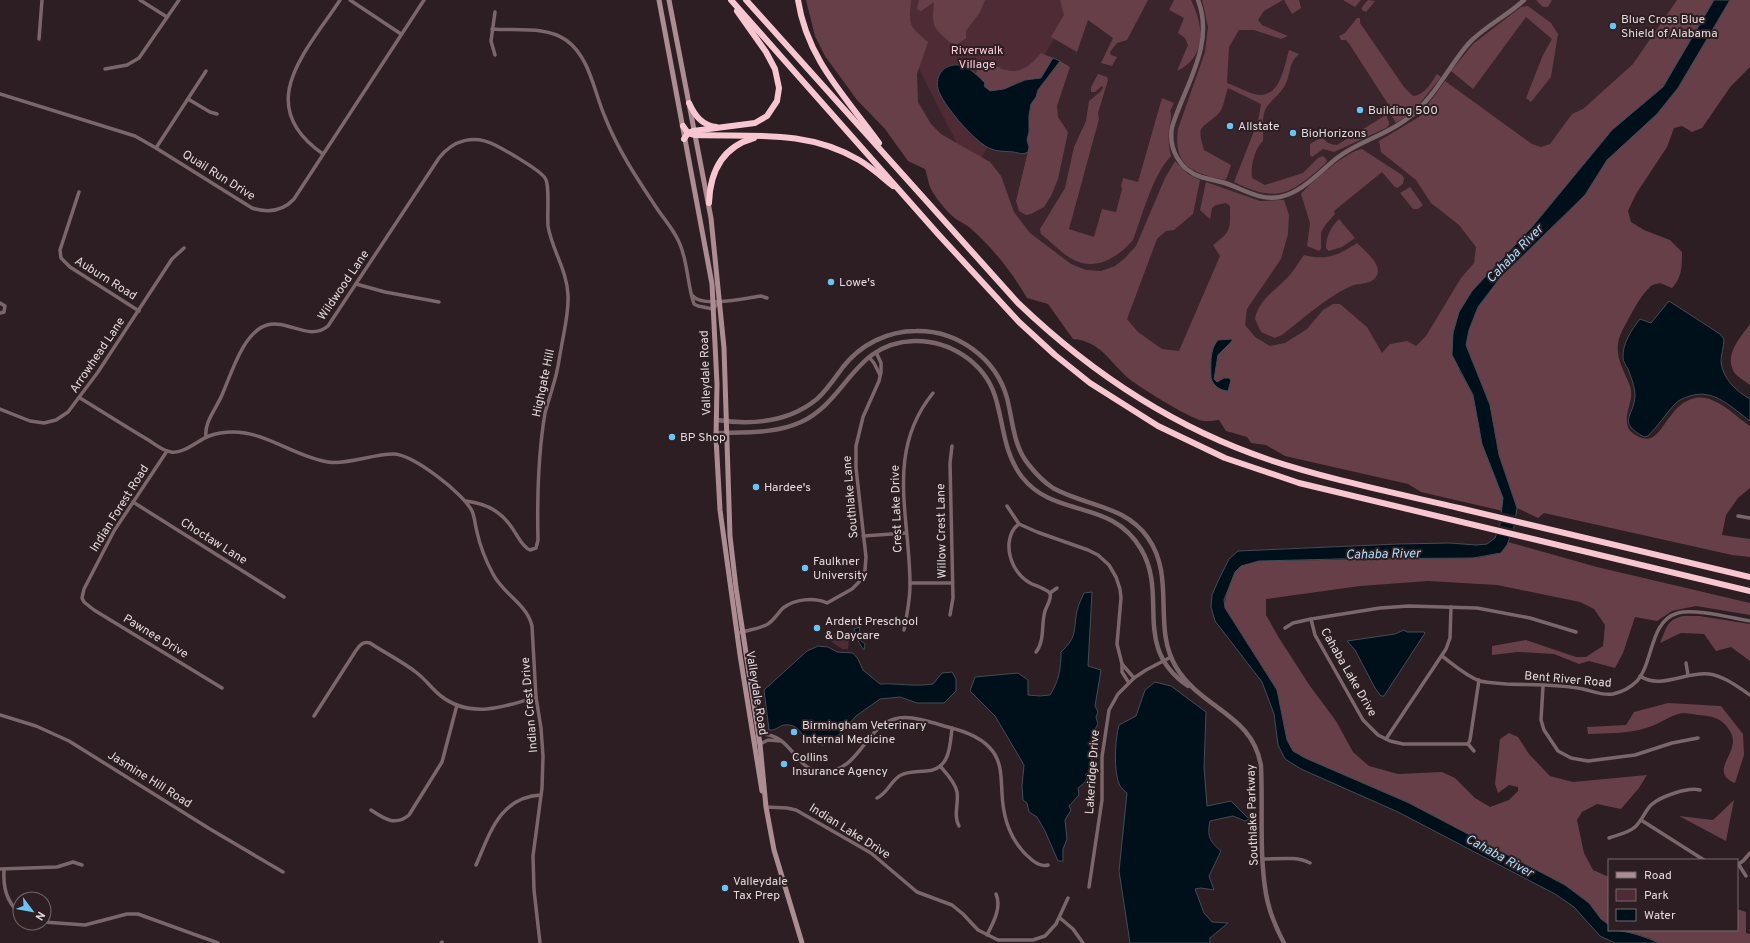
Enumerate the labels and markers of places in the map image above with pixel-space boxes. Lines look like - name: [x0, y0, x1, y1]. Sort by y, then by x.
- place label: Blue Cross Blue Shield of Alabama: [1621, 12, 1718, 42]
- marker: Blue Cross Blue Shield of Alabama: [1608, 21, 1618, 31]
- place label: Building 500: [1368, 103, 1438, 119]
- marker: Building 500: [1355, 105, 1365, 115]
- place label: Allstate: [1238, 119, 1279, 135]
- marker: Allstate: [1225, 121, 1235, 131]
- place label: BioHorizons: [1301, 126, 1366, 142]
- marker: BioHorizons: [1288, 128, 1298, 138]
- place label: Lowe's: [839, 275, 875, 291]
- marker: Lowe's: [826, 277, 836, 287]
- place label: BP Shop: [680, 430, 726, 446]
- marker: BP Shop: [667, 432, 677, 442]
- place label: Hardee's: [764, 480, 811, 496]
- marker: Hardee's: [751, 482, 761, 492]
- place label: Faulkner University: [813, 554, 868, 584]
- marker: Faulkner University: [800, 563, 810, 573]
- place label: Ardent Preschool & Daycare: [825, 614, 918, 644]
- marker: Ardent Preschool & Daycare: [812, 623, 822, 633]
- place label: Birmingham Veterinary Internal Medicine: [802, 718, 926, 748]
- marker: Birmingham Veterinary Internal Medicine: [789, 727, 799, 737]
- place label: Collins Insurance Agency: [792, 750, 888, 780]
- marker: Collins Insurance Agency: [779, 759, 789, 769]
- place label: Valleydale Tax Prep: [733, 874, 788, 904]
- marker: Valleydale Tax Prep: [720, 883, 730, 893]

